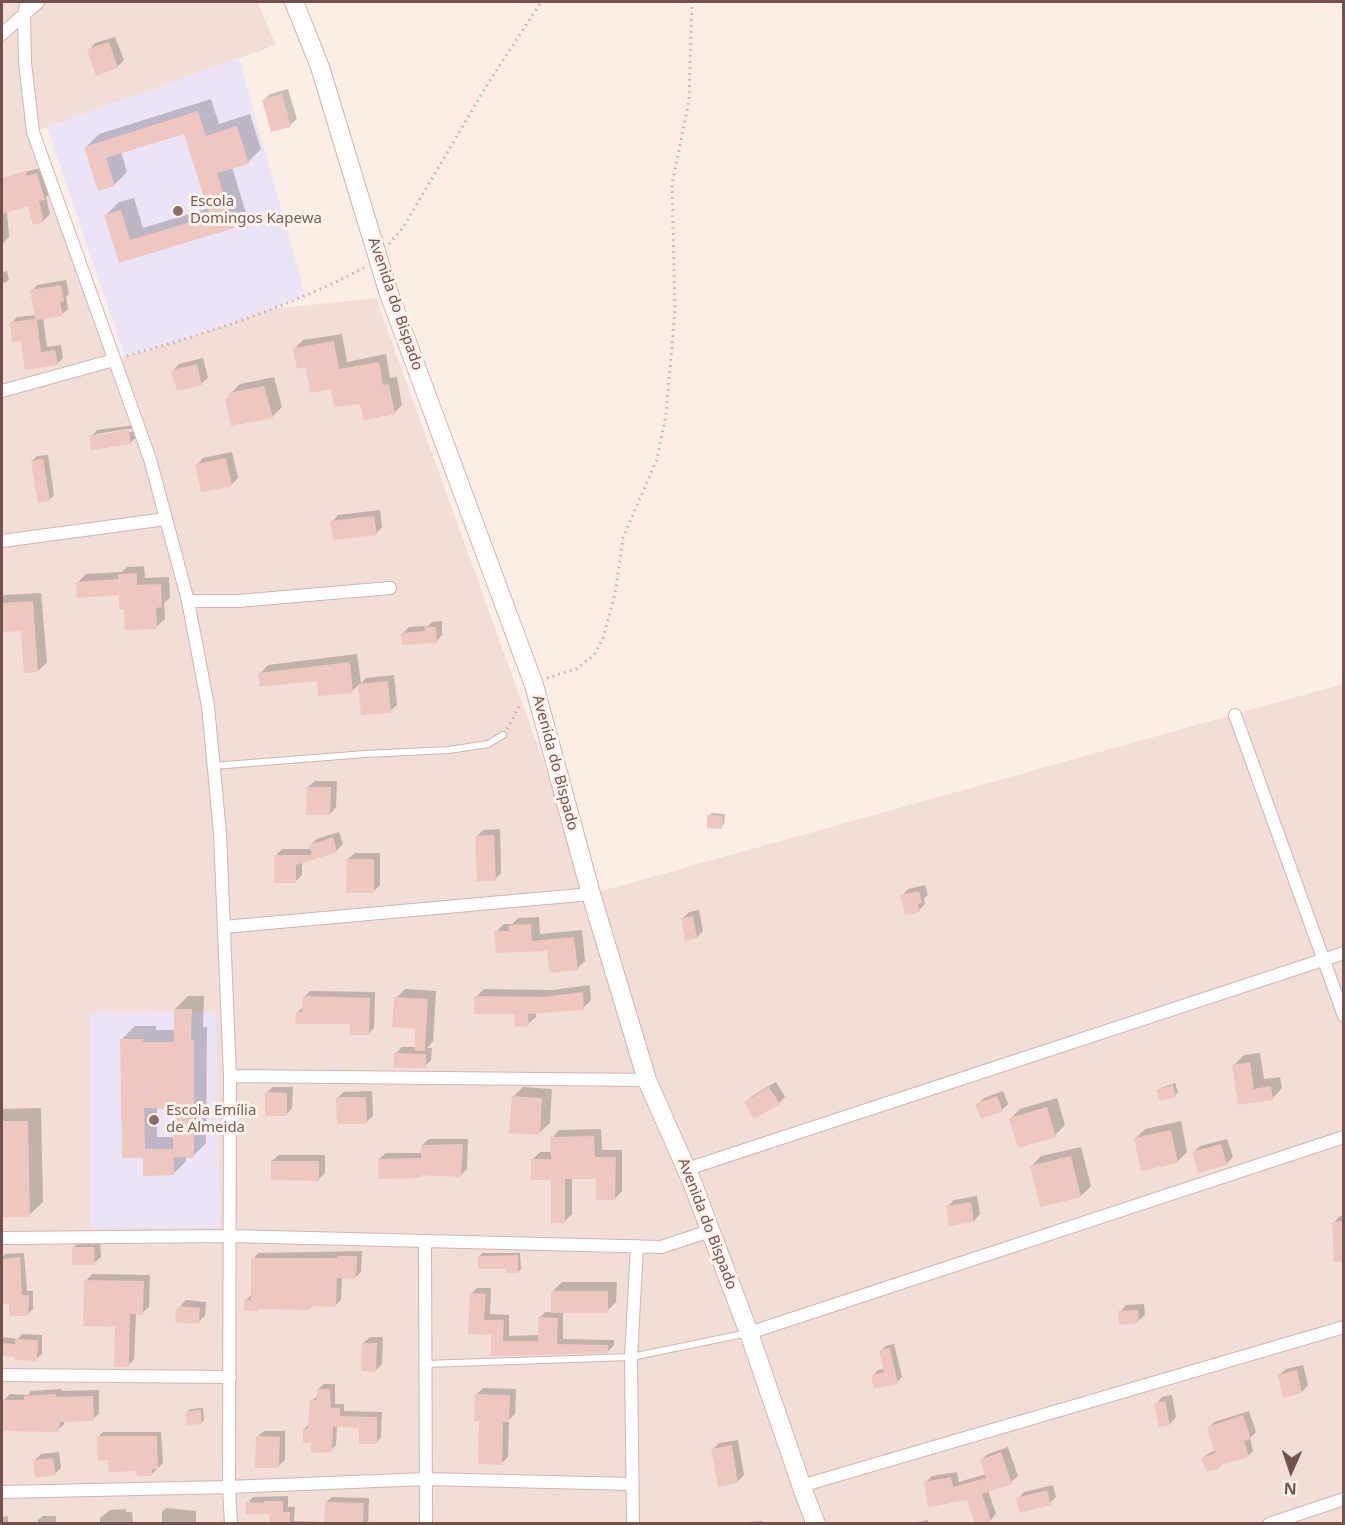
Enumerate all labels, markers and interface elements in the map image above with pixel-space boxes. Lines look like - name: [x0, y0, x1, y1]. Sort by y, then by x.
- place label: Escola Domingos Kapewa: [190, 193, 322, 228]
- marker: Escola Domingos Kapewa: [171, 204, 185, 218]
- street label: Avenida do Bispado: [364, 235, 426, 373]
- street label: Avenida do Bispado: [528, 693, 582, 833]
- place label: Escola Emília de Almeida: [166, 1102, 256, 1137]
- marker: Escola Emília de Almeida: [147, 1113, 161, 1127]
- street label: Avenida do Bispado: [674, 1156, 740, 1292]
- north arrow: [1261, 1441, 1321, 1501]
- text: N: [1283, 1478, 1297, 1500]

